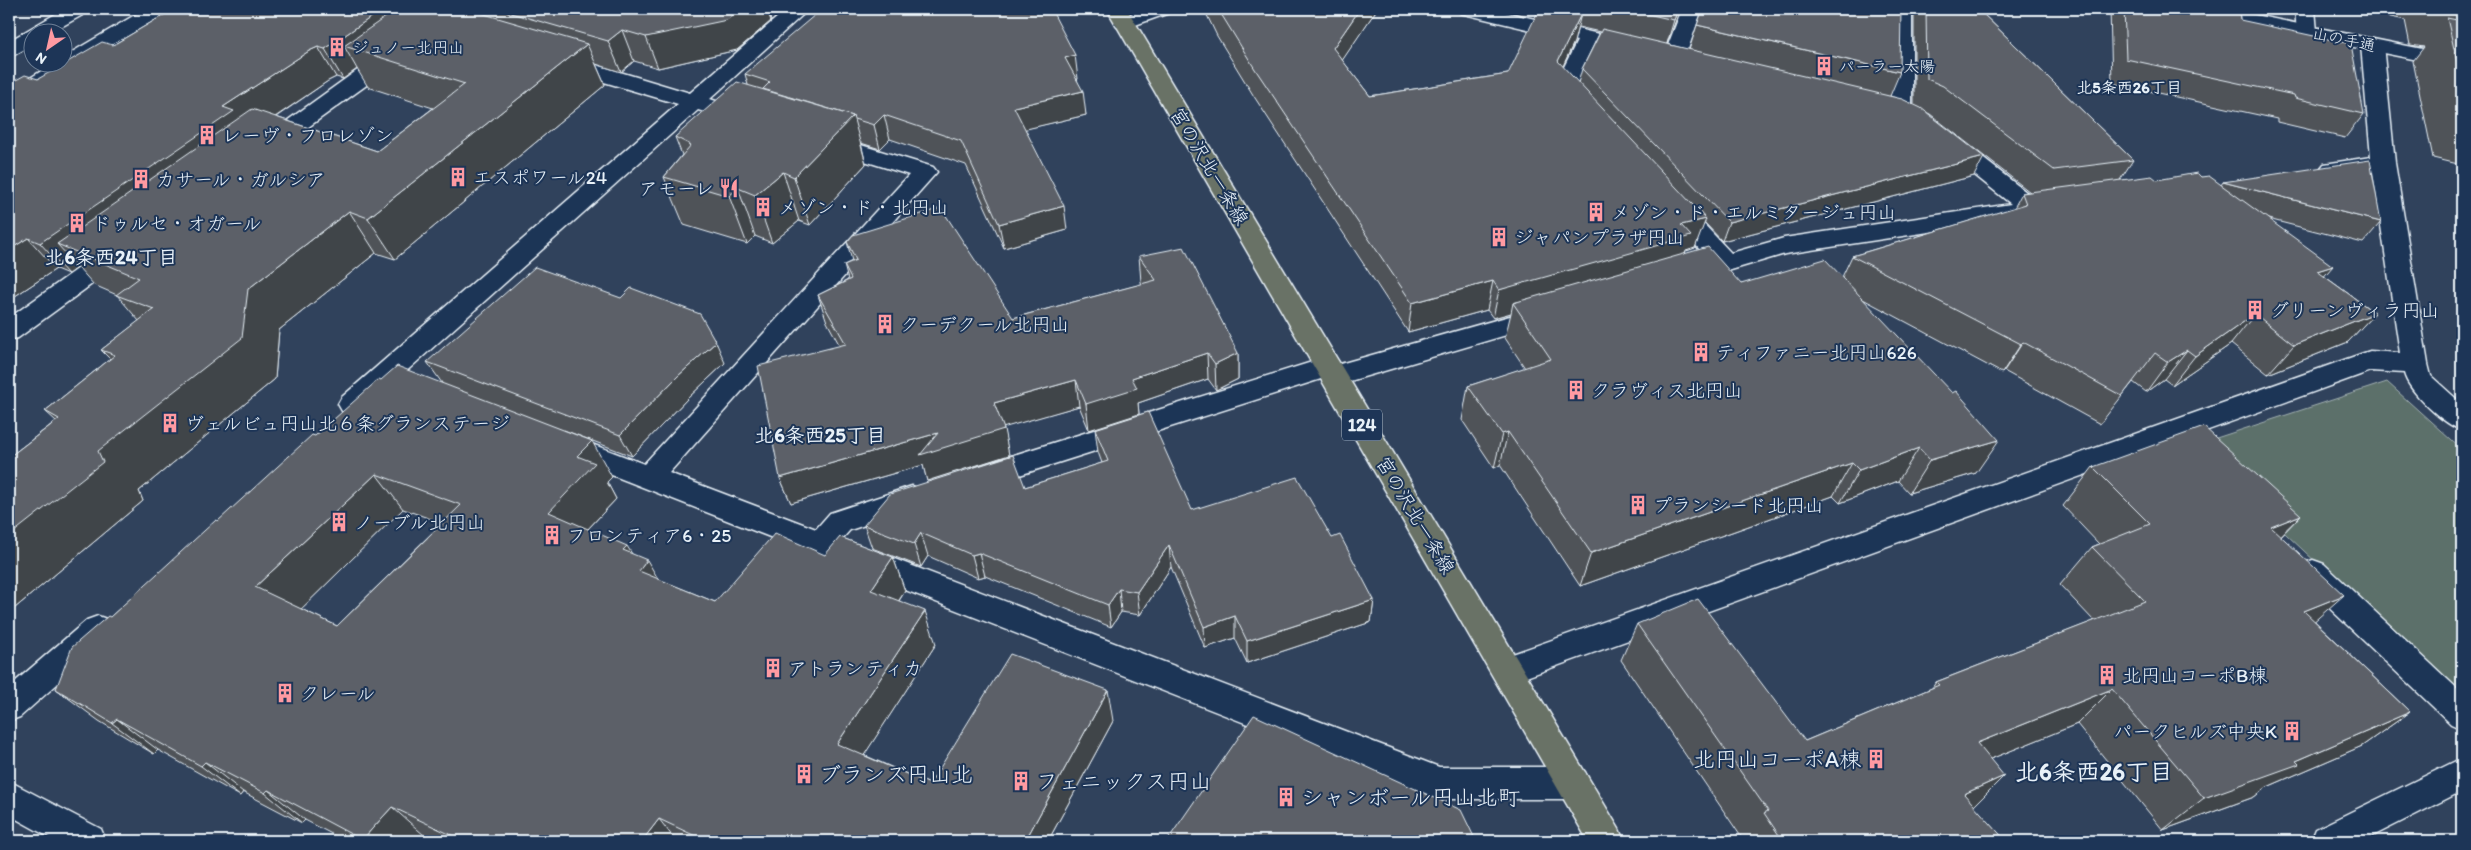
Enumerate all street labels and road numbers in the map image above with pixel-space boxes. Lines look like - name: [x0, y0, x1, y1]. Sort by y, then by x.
- street label: 山の手通: [2311, 24, 2377, 55]
- street label: 宮の沢北一条線: [1165, 103, 1254, 229]
- road number: 124: [1342, 410, 1382, 440]
- street label: 宮の沢北一条線: [1371, 452, 1460, 578]

